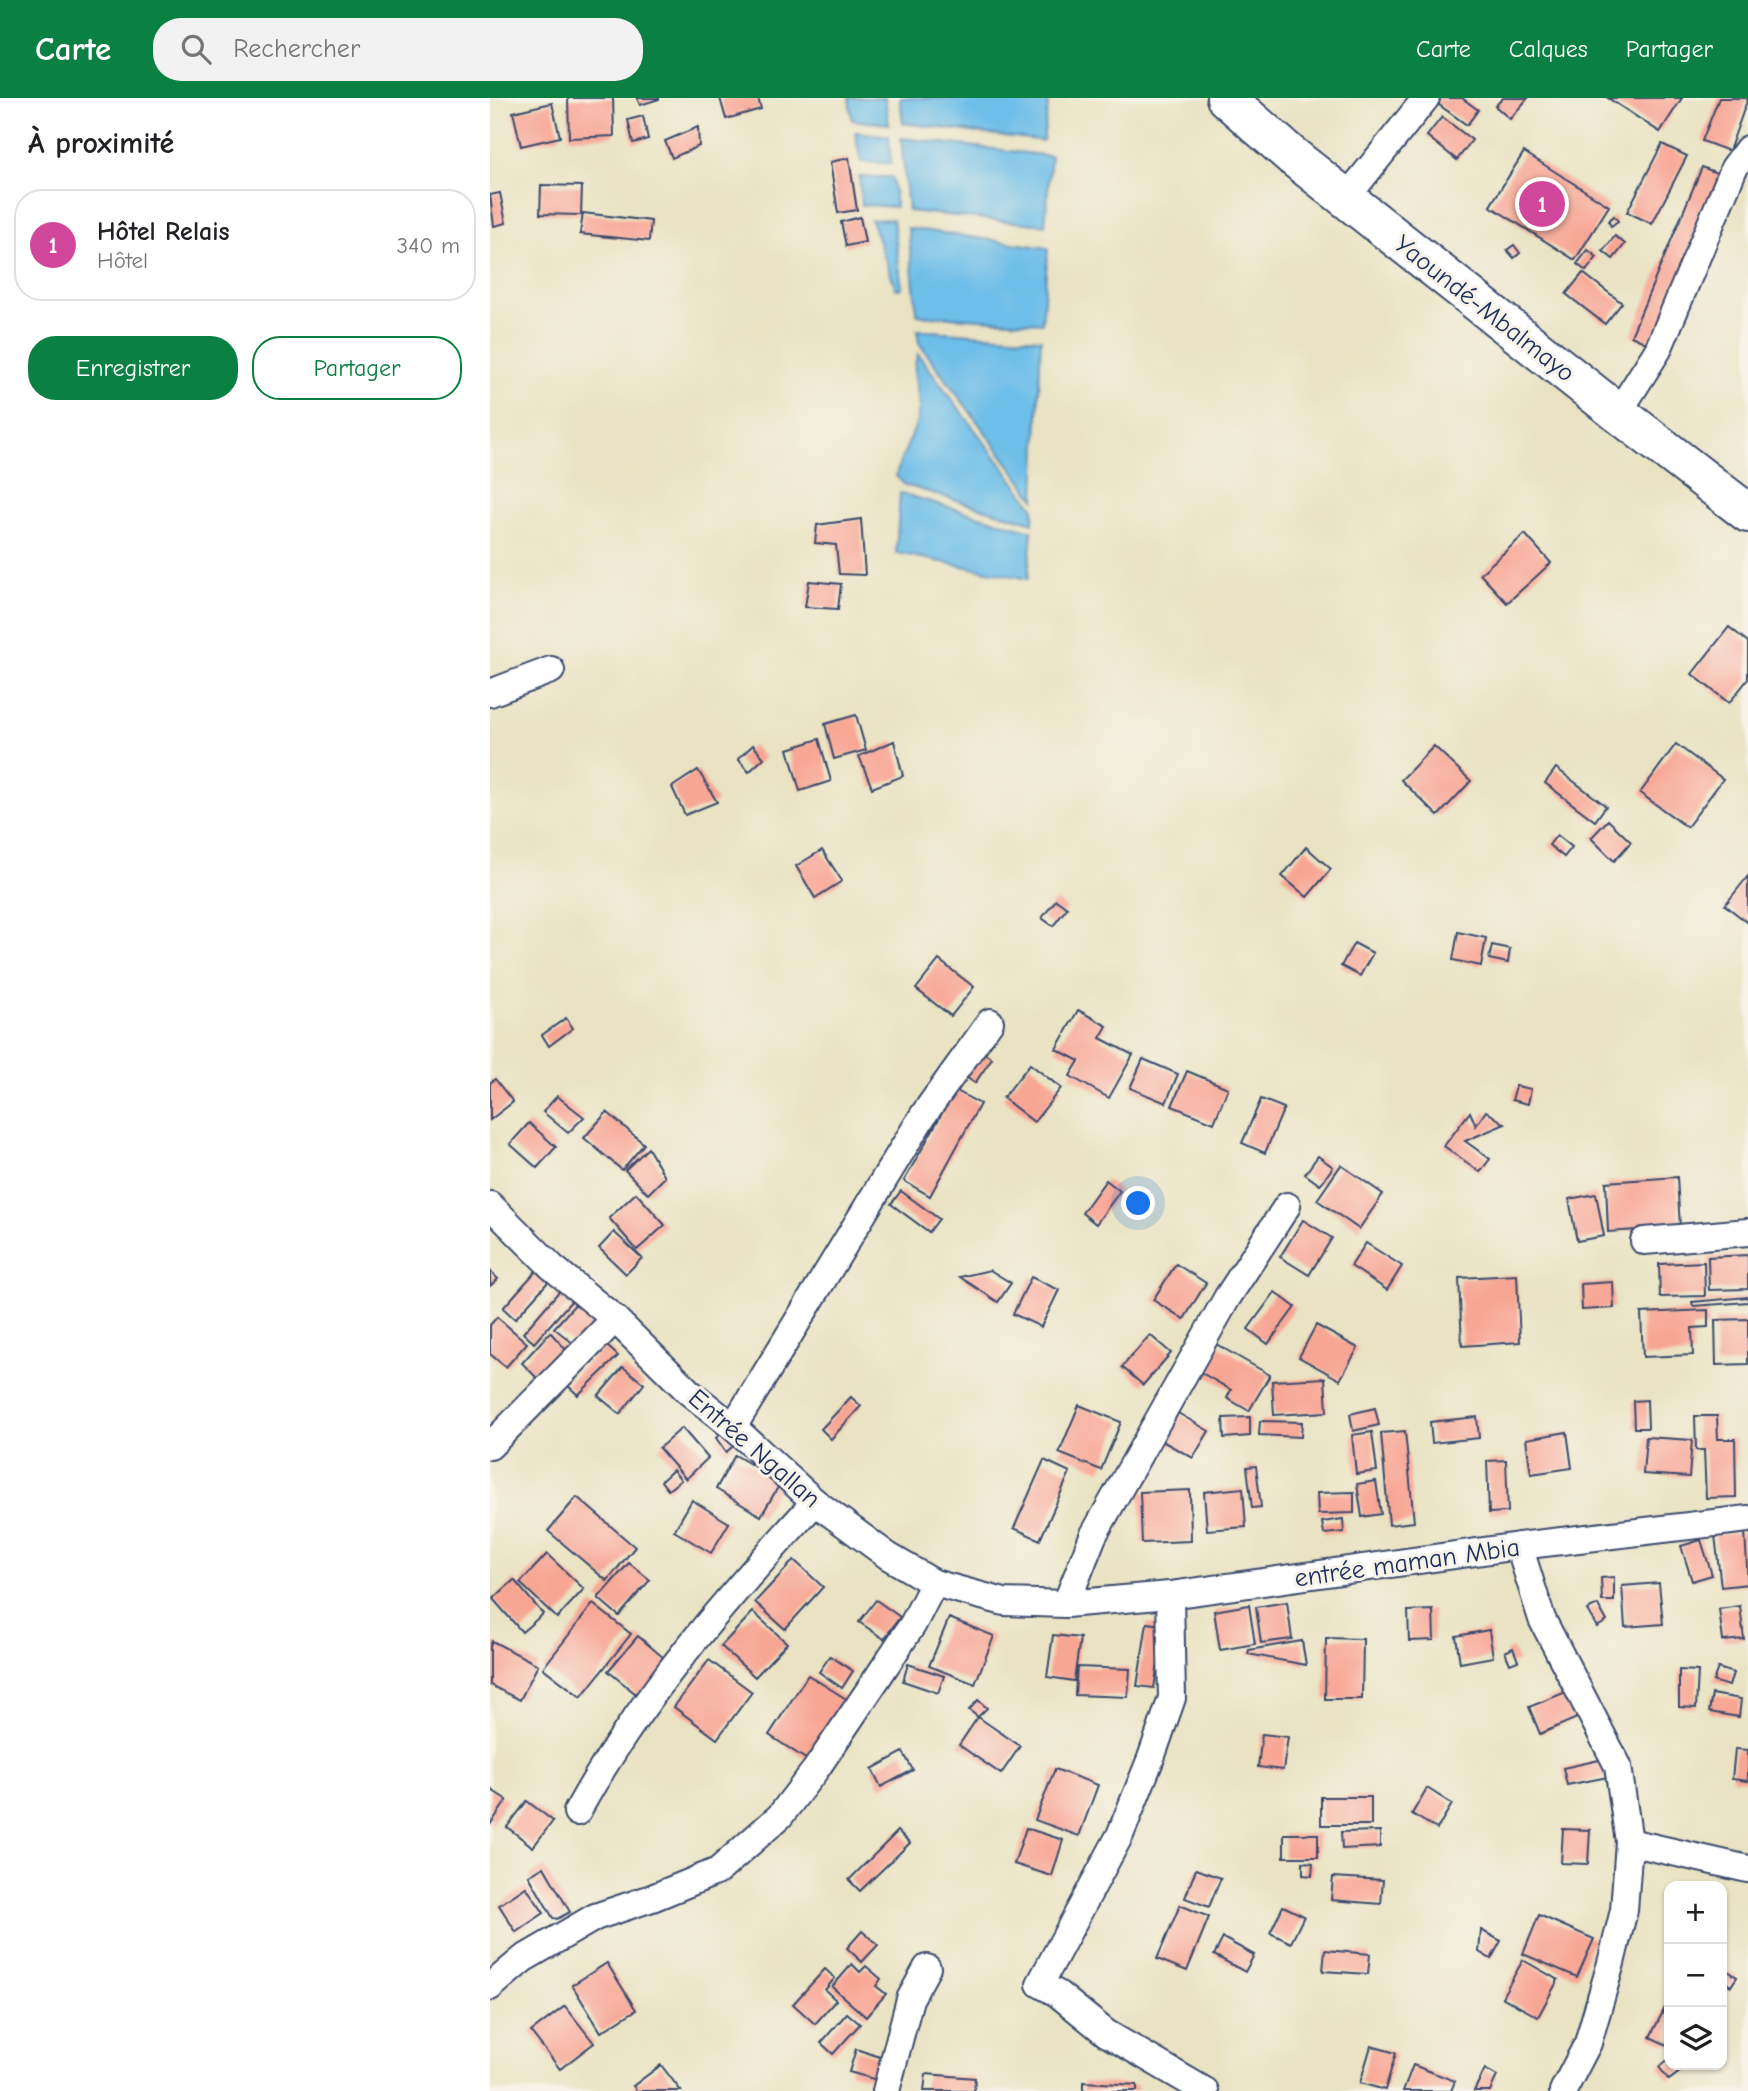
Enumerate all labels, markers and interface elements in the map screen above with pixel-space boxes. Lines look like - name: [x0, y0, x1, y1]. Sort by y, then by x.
- search box: [153, 18, 643, 81]
- text: Carte: [35, 30, 111, 68]
- icon: search: [177, 30, 215, 68]
- text: Rechercher: [233, 34, 360, 64]
- text: Carte: [1416, 35, 1471, 63]
- text: Calques: [1509, 35, 1588, 63]
- text: Partager: [1626, 35, 1713, 63]
- text: À proximité: [28, 126, 174, 161]
- pin: 1: [1519, 178, 1565, 230]
- text: Hôtel Relais: [97, 217, 230, 247]
- street label: Yaoundé-Mbalmayo: [1388, 229, 1581, 389]
- text: 1: [48, 232, 58, 259]
- text: 340 m: [397, 232, 460, 259]
- text: Hôtel: [97, 247, 148, 274]
- button: Enregistrer: [28, 336, 238, 400]
- button: Partager: [252, 336, 462, 400]
- your location: [1121, 1186, 1155, 1220]
- street label: Entrée Ngallan: [682, 1383, 827, 1514]
- street label: entrée maman Mbia: [1293, 1532, 1522, 1594]
- map controls: [1664, 1881, 1727, 2070]
- button: +: [1664, 1881, 1727, 1944]
- button: −: [1664, 1944, 1727, 2007]
- button: layers: [1664, 2007, 1727, 2070]

